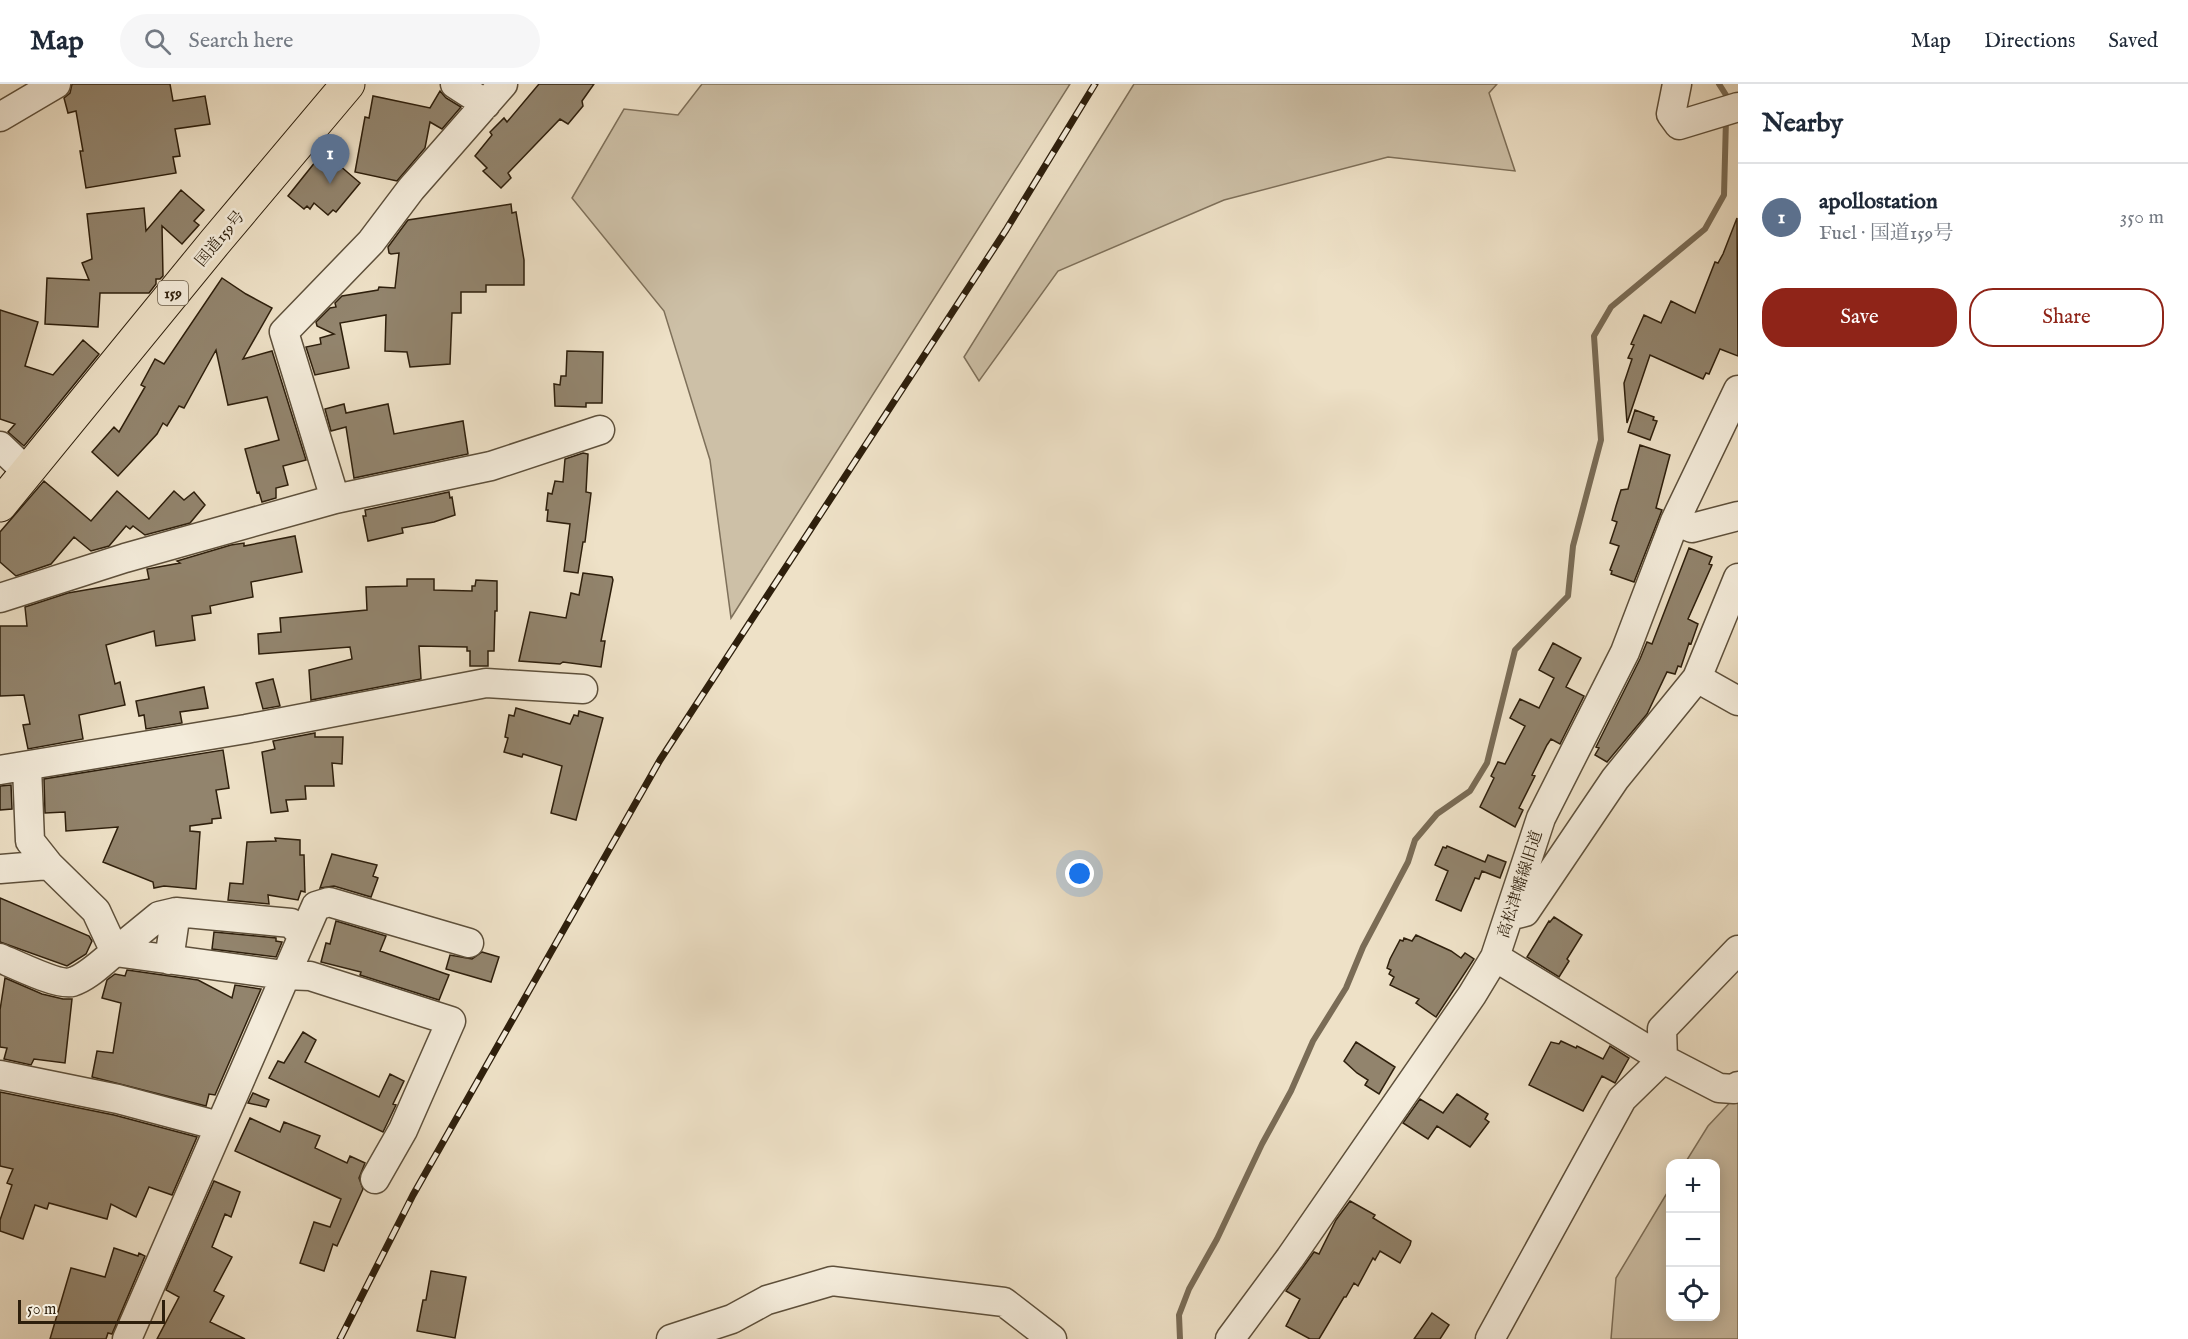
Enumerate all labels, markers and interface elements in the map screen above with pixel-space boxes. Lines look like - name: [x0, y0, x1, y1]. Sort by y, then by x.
- search box: [120, 14, 540, 68]
- text: Map: [30, 24, 84, 59]
- icon: search: [141, 25, 174, 58]
- text: Search here: [189, 27, 293, 55]
- text: Map: [1911, 28, 1951, 55]
- text: Directions: [1984, 28, 2075, 55]
- text: Saved: [2108, 28, 2158, 55]
- text: Nearby: [1762, 107, 1843, 140]
- pin: 1: [310, 135, 350, 184]
- text: apollostation: [1819, 188, 1938, 216]
- text: 1: [1778, 205, 1785, 230]
- text: 350 m: [2120, 205, 2164, 230]
- street label: 国道159号: [191, 207, 250, 271]
- text: Fuel · 国道159号: [1819, 221, 1953, 246]
- road number: 159: [158, 281, 188, 305]
- button: Save: [1762, 288, 1957, 347]
- button: Share: [1969, 288, 2164, 347]
- street label: 高松津幡線旧道: [1494, 828, 1548, 941]
- your location: [1065, 859, 1094, 888]
- map controls: [1666, 1159, 1720, 1321]
- button: +: [1666, 1159, 1720, 1213]
- button: −: [1666, 1213, 1720, 1267]
- button: locate: [1666, 1267, 1720, 1321]
- scale bar: [18, 1297, 165, 1324]
- text: 50 m: [27, 1300, 56, 1320]

